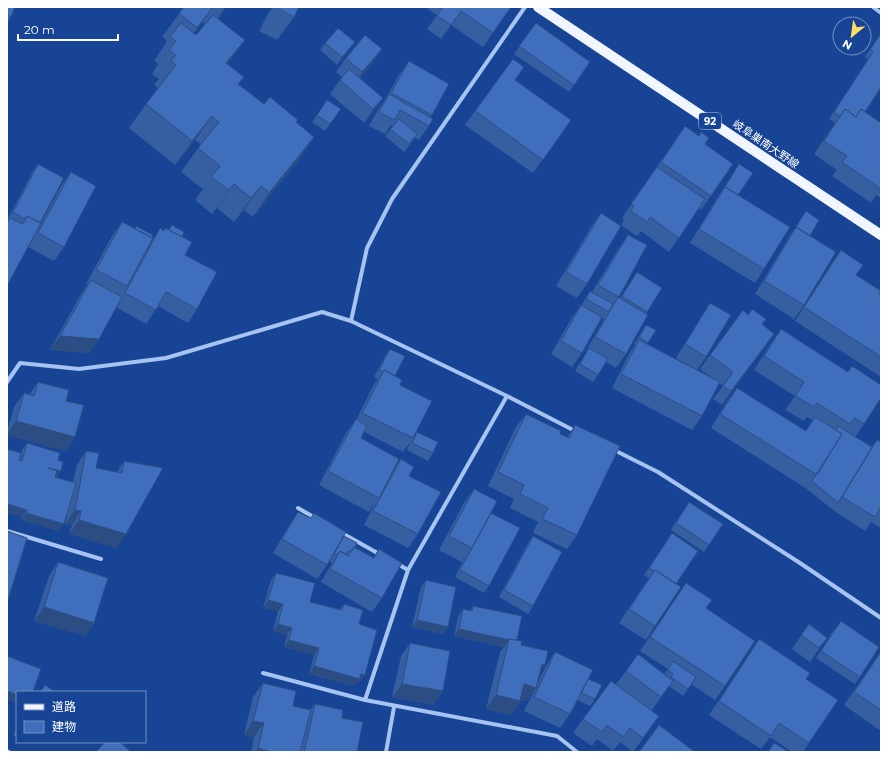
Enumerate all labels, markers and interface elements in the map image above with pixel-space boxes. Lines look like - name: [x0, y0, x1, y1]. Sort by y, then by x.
- scale bar: [18, 16, 118, 42]
- north arrow: [832, 16, 872, 56]
- text: 20 m: [24, 22, 55, 37]
- text: N: [840, 36, 854, 53]
- road number: 92: [699, 113, 721, 129]
- street label: 岐阜巣南大野線: [730, 117, 802, 171]
- legend: [16, 691, 146, 743]
- text: 道路: [52, 699, 76, 714]
- text: 建物: [52, 719, 76, 734]

